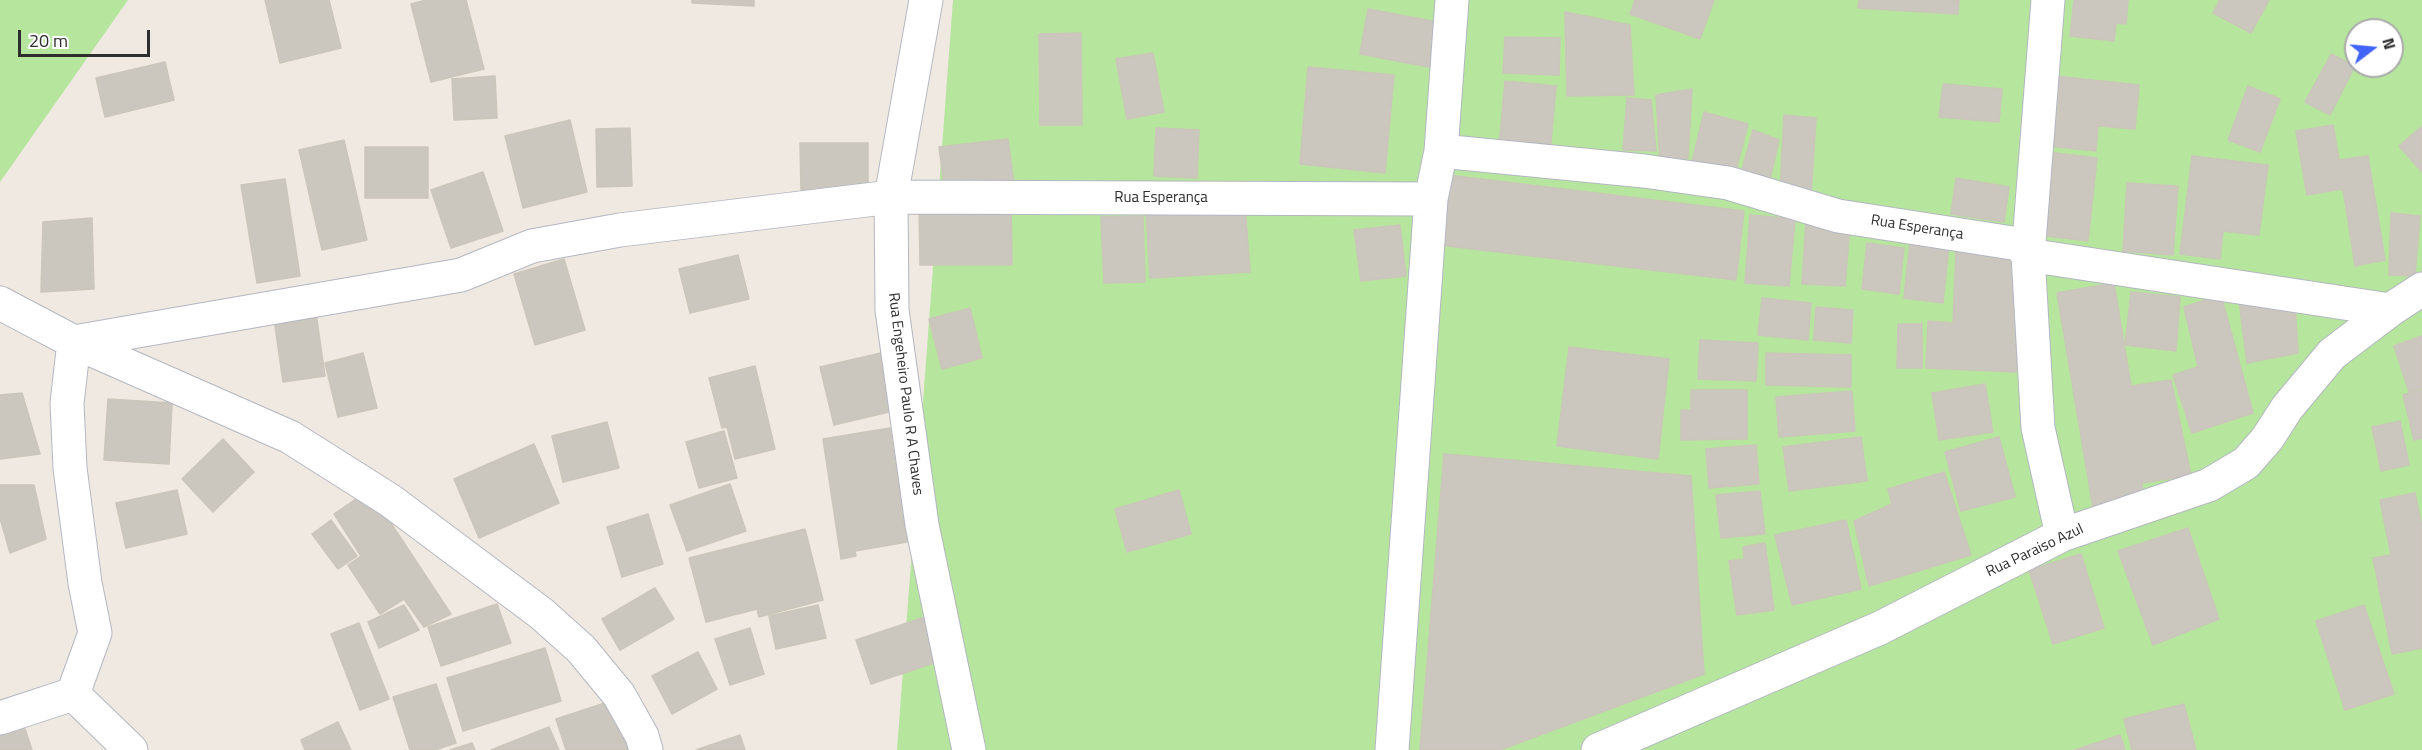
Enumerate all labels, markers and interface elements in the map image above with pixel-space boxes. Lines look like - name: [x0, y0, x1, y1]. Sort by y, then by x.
- scale bar: [21, 18, 153, 56]
- north arrow: [2344, 18, 2404, 78]
- text: 20 m: [29, 27, 68, 54]
- text: N: [2376, 35, 2402, 52]
- street label: Rua Esperança: [1114, 189, 1208, 207]
- street label: Rua Esperança: [1869, 212, 1965, 244]
- street label: Rua Engeheiro Paulo R A Chaves: [884, 292, 926, 496]
- street label: Rua Paraiso Azul: [1983, 521, 2087, 581]

